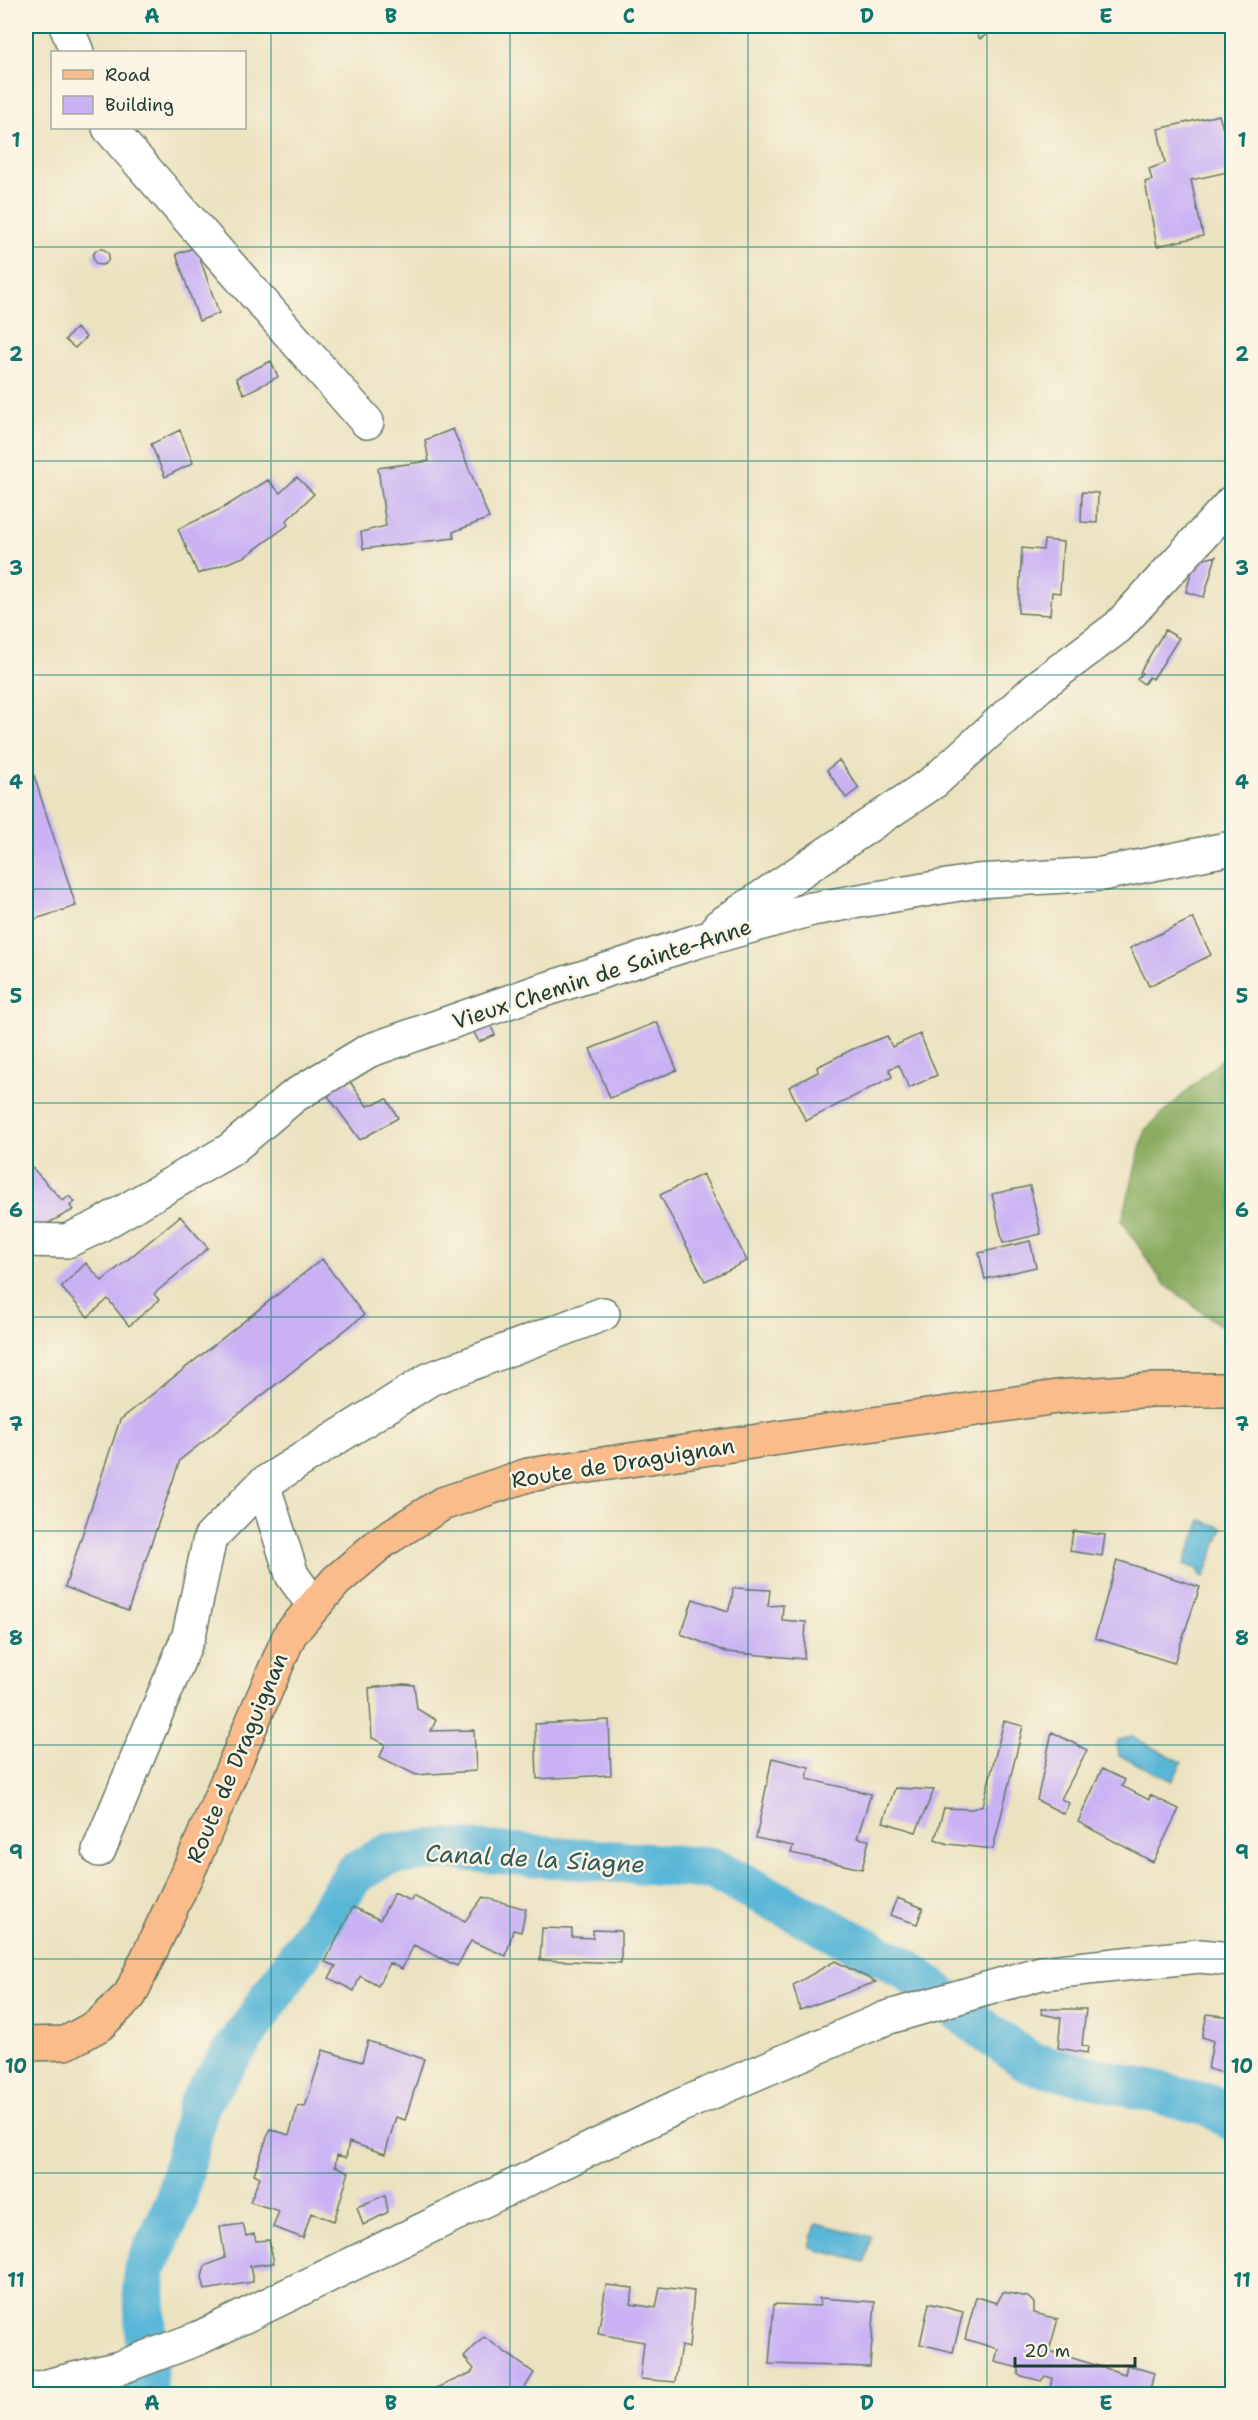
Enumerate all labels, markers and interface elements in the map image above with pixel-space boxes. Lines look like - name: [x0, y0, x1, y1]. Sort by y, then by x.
- text: A: [144, 3, 160, 29]
- text: B: [385, 3, 397, 29]
- text: C: [623, 3, 635, 29]
- text: D: [860, 3, 874, 29]
- text: E: [1099, 3, 1113, 29]
- legend: [51, 51, 246, 129]
- text: Road: [105, 63, 150, 87]
- text: Building: [105, 93, 174, 117]
- text: 1: [11, 127, 21, 153]
- text: 1: [1237, 127, 1247, 153]
- text: 2: [9, 341, 23, 367]
- text: 2: [1235, 341, 1249, 367]
- text: 3: [9, 555, 23, 581]
- text: 3: [1235, 555, 1249, 581]
- text: 4: [9, 769, 23, 795]
- text: 4: [1235, 769, 1249, 795]
- street label: Vieux Chemin de Sainte-Anne: [449, 912, 755, 1036]
- text: 5: [10, 983, 22, 1009]
- text: 5: [1236, 983, 1248, 1009]
- text: 6: [9, 1197, 23, 1223]
- text: 6: [1235, 1197, 1249, 1223]
- text: 7: [9, 1411, 23, 1437]
- text: 7: [1235, 1411, 1249, 1437]
- street label: Route de Draguignan: [509, 1431, 737, 1495]
- text: 8: [9, 1625, 23, 1651]
- text: 8: [1235, 1625, 1249, 1651]
- street label: Route de Draguignan: [180, 1648, 294, 1868]
- water label: Canal de la Siagne: [424, 1837, 646, 1881]
- text: 9: [9, 1839, 23, 1865]
- text: 9: [1235, 1839, 1249, 1865]
- text: 10: [5, 2053, 27, 2079]
- text: 10: [1231, 2053, 1253, 2079]
- text: 11: [7, 2267, 25, 2293]
- text: 11: [1233, 2267, 1251, 2293]
- scale bar: [1015, 2330, 1135, 2368]
- text: 20 m: [1024, 2339, 1070, 2363]
- text: A: [144, 2390, 160, 2416]
- text: B: [385, 2390, 397, 2416]
- text: C: [623, 2390, 635, 2416]
- text: D: [860, 2390, 874, 2416]
- text: E: [1099, 2390, 1113, 2416]

